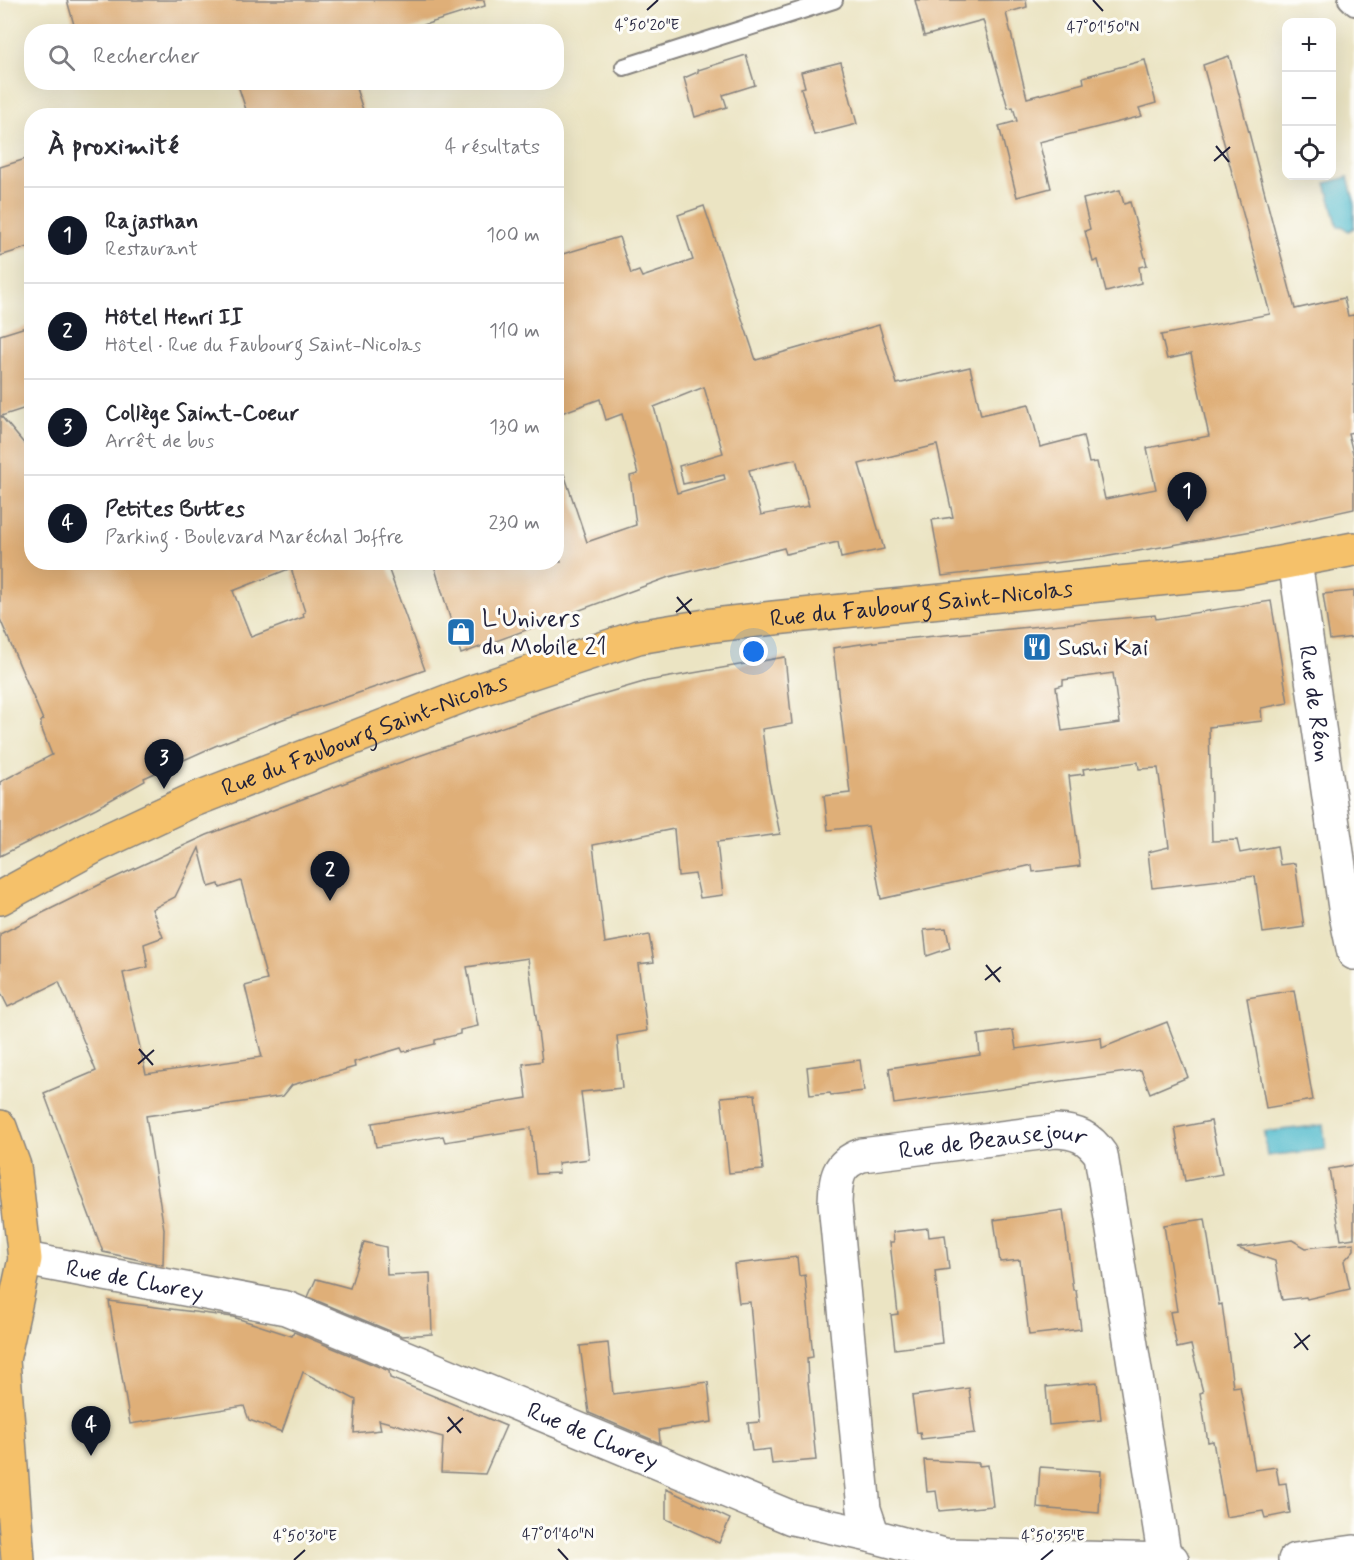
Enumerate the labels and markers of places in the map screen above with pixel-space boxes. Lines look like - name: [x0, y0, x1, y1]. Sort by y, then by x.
- pin: 1: [1168, 472, 1206, 522]
- place label: L'Univers du Mobile 21: [482, 604, 607, 663]
- shop icon: L'Univers du Mobile 21: [445, 616, 477, 648]
- restaurant icon: Sushi Kai: [1021, 631, 1053, 663]
- place label: Sushi Kai: [1058, 633, 1148, 664]
- pin: 3: [144, 740, 184, 789]
- pin: 2: [310, 852, 350, 901]
- pin: 4: [72, 1406, 110, 1456]

